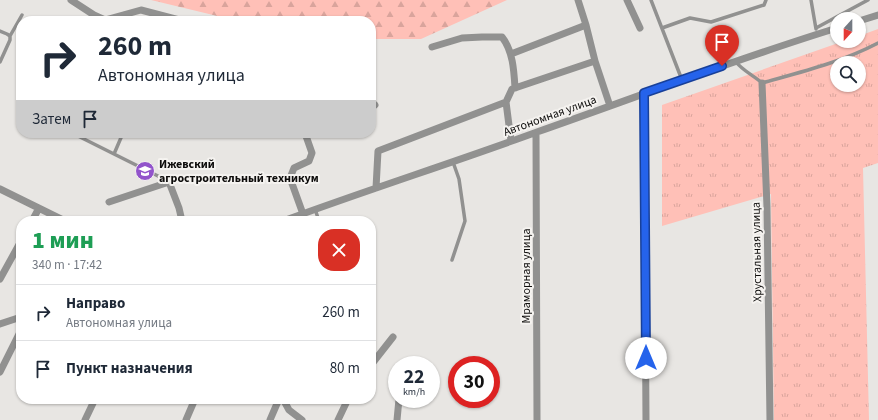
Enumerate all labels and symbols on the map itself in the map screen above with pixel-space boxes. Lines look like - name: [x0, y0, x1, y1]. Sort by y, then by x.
- north arrow: [830, 12, 866, 48]
- pin: [705, 25, 739, 66]
- street label: Автономная улица: [501, 91, 599, 141]
- place label: Ижевский агростроительный техникум: [159, 156, 319, 187]
- school or university icon: Ижевский агростроительный техникум: [134, 160, 156, 182]
- street label: Хрустальная улица: [748, 202, 766, 302]
- street label: Мраморная улица: [518, 229, 535, 323]
- position arrow: [625, 337, 667, 379]
- speed limit sign: 30: [448, 356, 500, 408]

